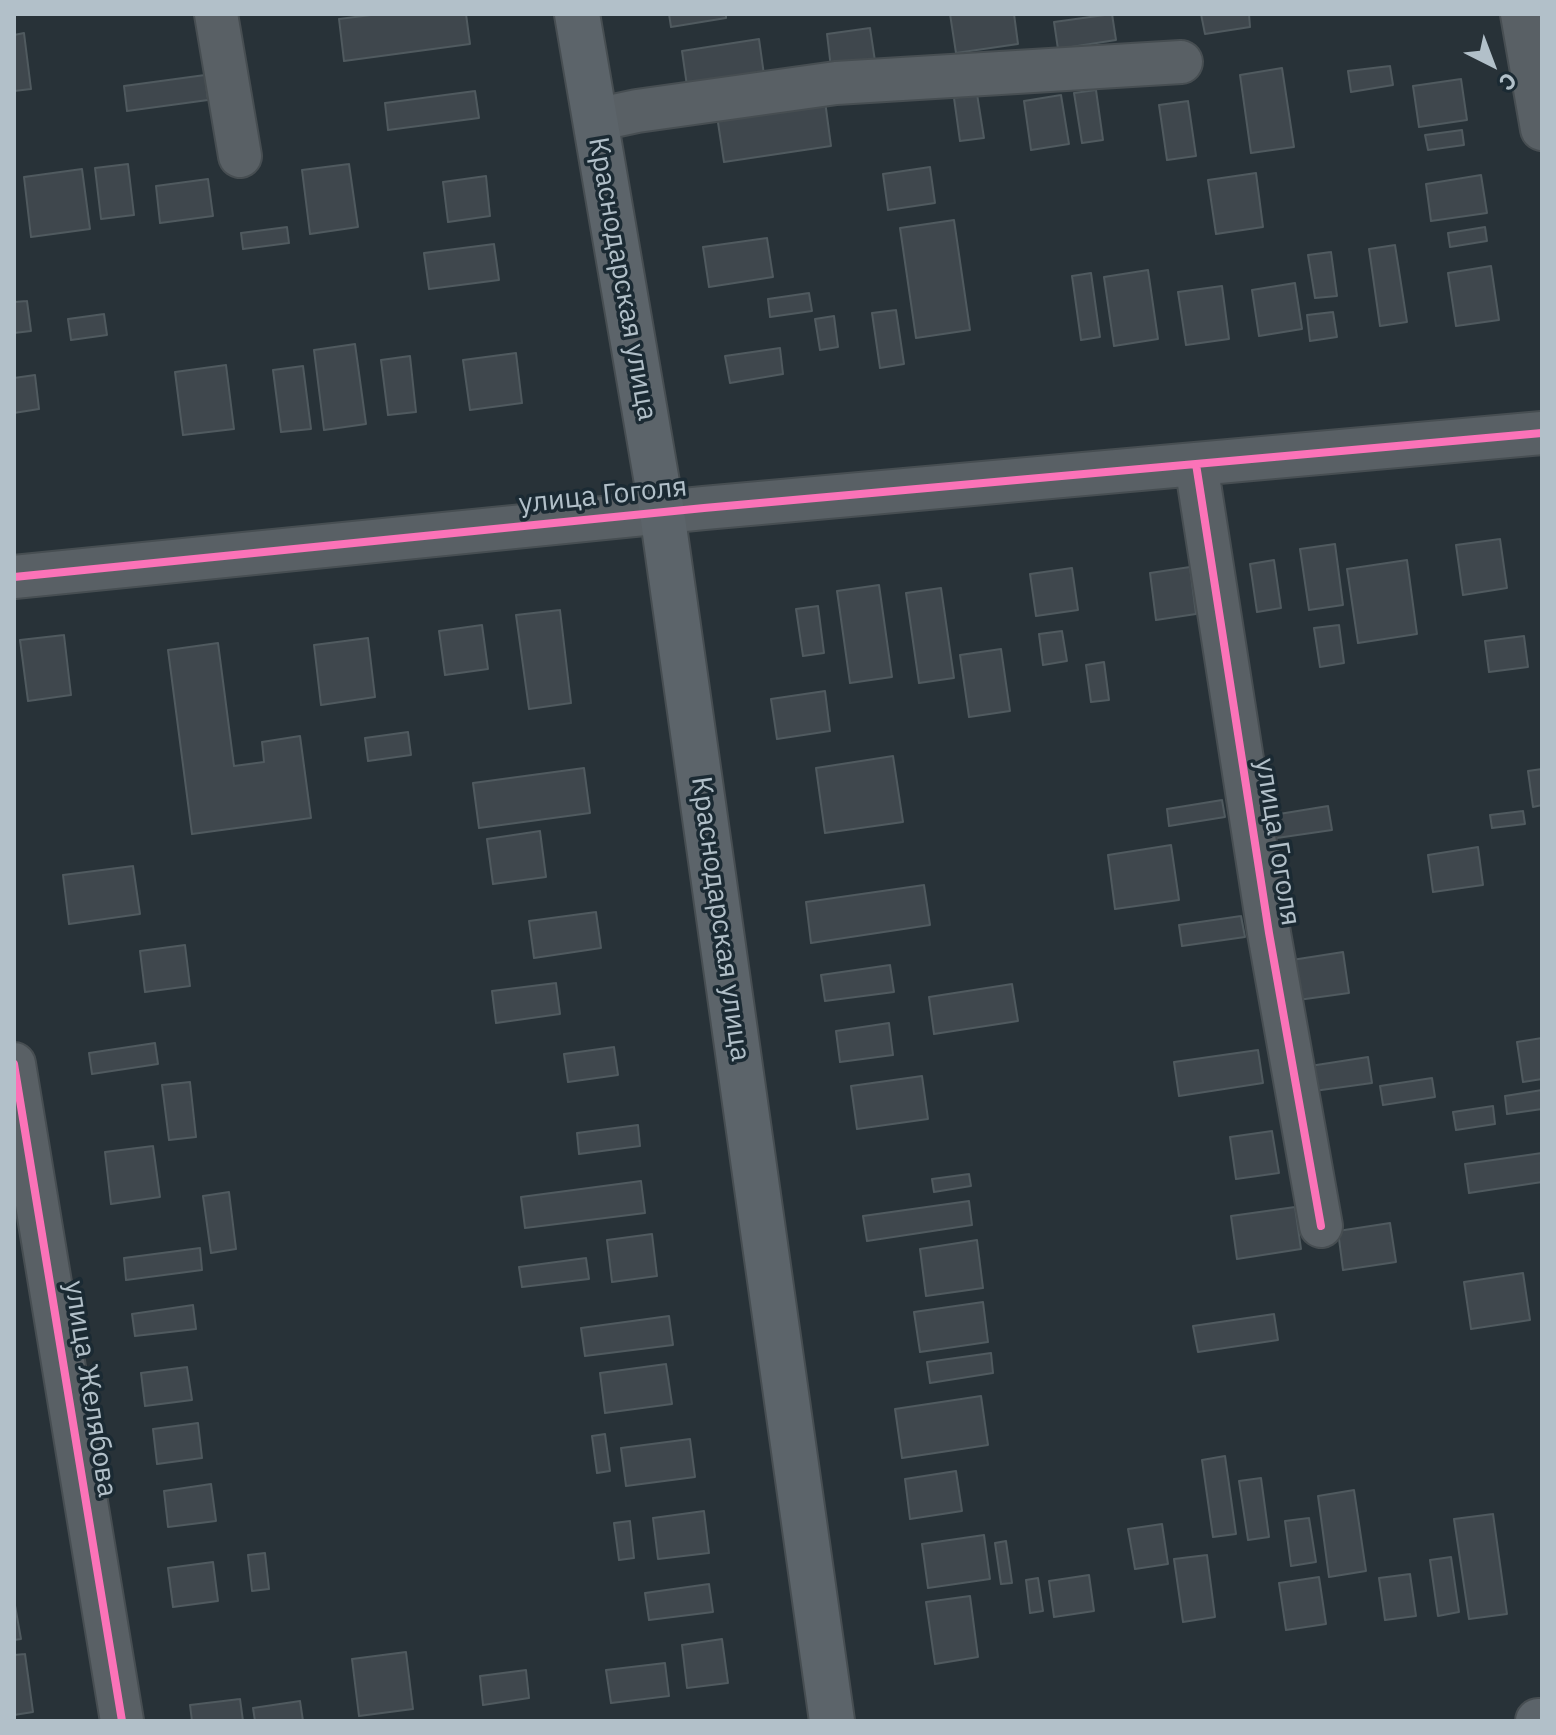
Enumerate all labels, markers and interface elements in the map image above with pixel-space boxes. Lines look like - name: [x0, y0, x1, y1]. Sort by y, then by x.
- north arrow: [1452, 24, 1532, 104]
- text: С: [1493, 67, 1523, 98]
- street label: Краснодарская улица: [581, 135, 663, 423]
- street label: улица Гоголя: [517, 470, 689, 522]
- street label: улица Гоголя: [1247, 756, 1307, 928]
- street label: Краснодарская улица: [683, 775, 757, 1063]
- street label: улица Желябова: [56, 1278, 124, 1500]

